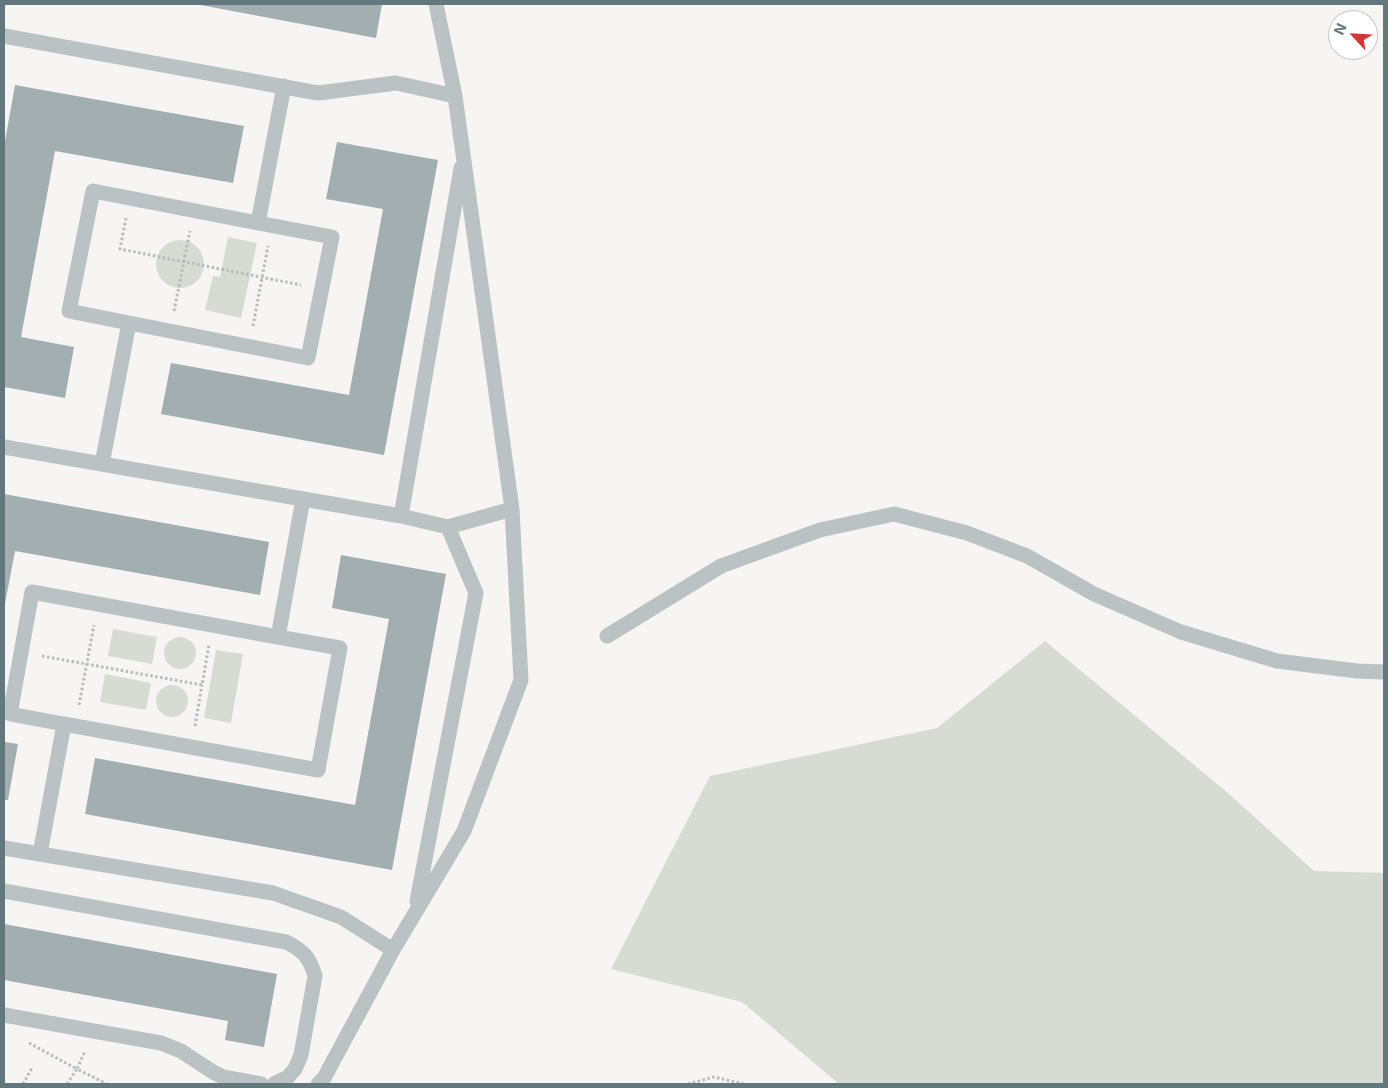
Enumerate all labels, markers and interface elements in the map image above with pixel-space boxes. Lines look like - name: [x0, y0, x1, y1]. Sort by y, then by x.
- north arrow: [1328, 10, 1378, 60]
- text: N: [1330, 20, 1350, 37]

